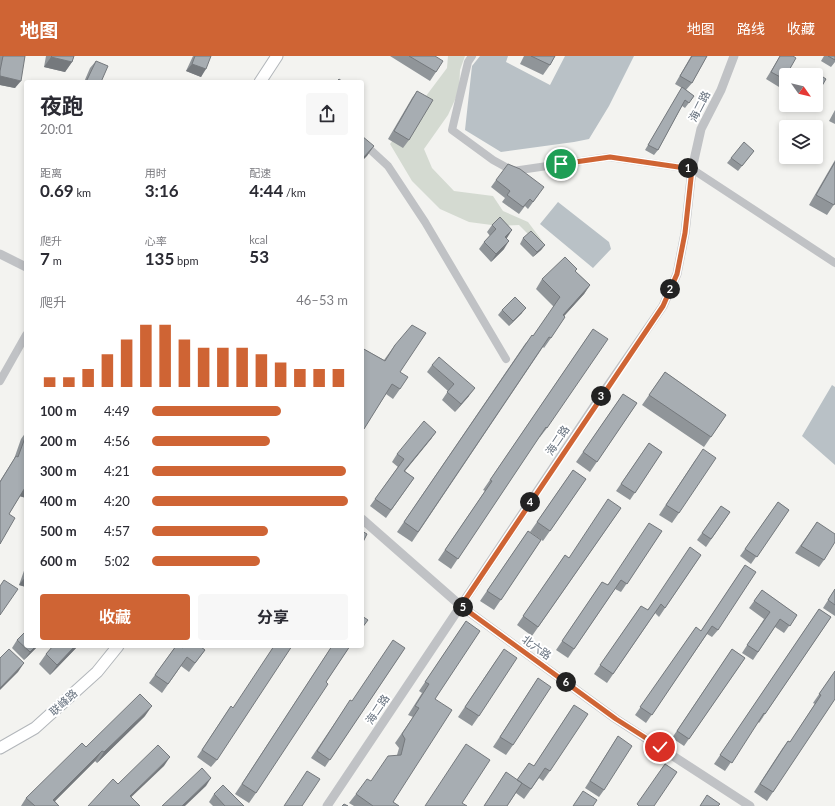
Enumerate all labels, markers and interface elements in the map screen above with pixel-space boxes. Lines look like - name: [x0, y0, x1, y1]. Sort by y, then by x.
- text: 地图: [20, 18, 58, 41]
- text: 地图: [687, 20, 715, 37]
- text: 路线: [737, 20, 765, 37]
- text: 收藏: [787, 20, 815, 37]
- north arrow: [779, 68, 823, 112]
- map controls: [779, 68, 823, 164]
- street label: 海二路: [686, 88, 712, 124]
- text: 夜跑: [40, 92, 84, 119]
- button: share: [306, 93, 348, 135]
- button: layers: [779, 120, 823, 164]
- text: 20:01: [40, 121, 73, 137]
- pin: [544, 147, 578, 181]
- icon: arrive: [550, 153, 572, 175]
- pin: 1: [678, 158, 698, 178]
- text: 1: [685, 161, 691, 174]
- text: 距离: [40, 166, 62, 179]
- text: 用时: [145, 166, 167, 179]
- text: 配速: [249, 166, 271, 179]
- text: 0.69: [40, 180, 74, 201]
- text: 3:16: [145, 180, 179, 201]
- text: 4:44: [249, 180, 283, 201]
- text: km: [74, 186, 91, 199]
- text: /km: [283, 186, 306, 199]
- text: kcal: [249, 233, 268, 246]
- text: 爬升: [40, 234, 62, 247]
- text: 心率: [145, 234, 167, 247]
- text: 53: [249, 246, 269, 267]
- text: 7: [40, 248, 50, 269]
- text: 135: [145, 248, 174, 269]
- text: m: [50, 254, 62, 267]
- text: bpm: [174, 254, 198, 267]
- pin: 2: [660, 279, 680, 299]
- text: 2: [667, 282, 673, 295]
- text: 46–53 m: [296, 292, 348, 308]
- text: 爬升: [40, 294, 66, 310]
- pin: 3: [591, 386, 611, 406]
- text: 3: [598, 389, 604, 402]
- text: 100 m: [40, 403, 77, 419]
- text: 4:49: [104, 403, 130, 419]
- street label: 海二路: [542, 423, 572, 457]
- text: 200 m: [40, 433, 77, 449]
- text: 4:56: [104, 433, 130, 449]
- text: 300 m: [40, 463, 77, 479]
- text: 4:21: [104, 463, 130, 479]
- pin: 4: [520, 492, 540, 512]
- text: 400 m: [40, 493, 77, 509]
- text: 4:20: [104, 493, 130, 509]
- text: 4: [527, 495, 533, 508]
- text: 500 m: [40, 523, 77, 539]
- text: 4:57: [104, 523, 130, 539]
- text: 600 m: [40, 553, 77, 569]
- text: 5:02: [104, 553, 130, 569]
- button: 收藏: [40, 594, 190, 640]
- button: 分享: [198, 594, 348, 640]
- pin: 5: [453, 597, 473, 617]
- text: 5: [460, 600, 466, 613]
- street label: 北六路: [520, 632, 554, 662]
- pin: 6: [556, 672, 576, 692]
- text: 6: [563, 675, 569, 688]
- street label: 联峰路: [46, 686, 80, 718]
- street label: 海二路: [362, 692, 392, 726]
- pin: [643, 730, 677, 764]
- icon: check: [649, 736, 671, 758]

